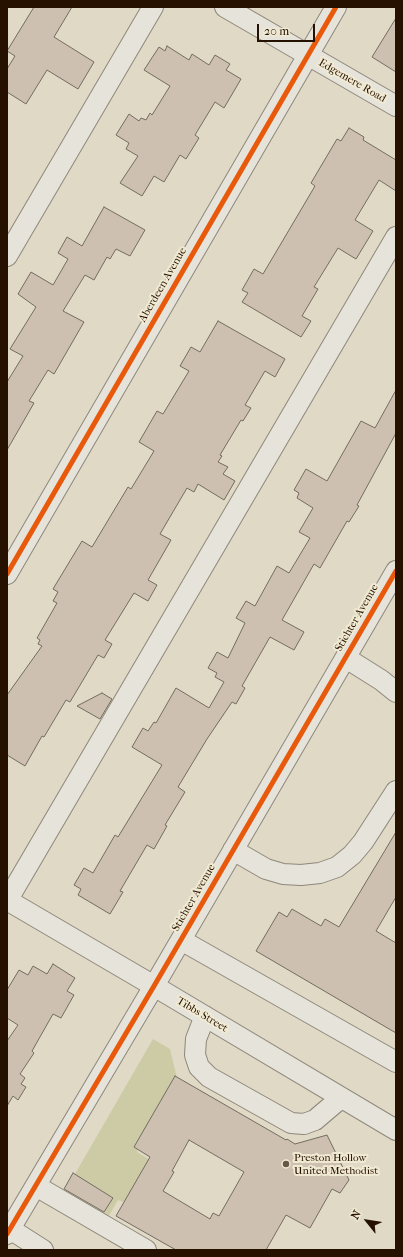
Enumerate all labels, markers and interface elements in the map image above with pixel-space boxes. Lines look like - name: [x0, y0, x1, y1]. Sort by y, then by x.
- scale bar: [259, 16, 317, 42]
- text: 20 m: [264, 24, 289, 38]
- street label: Edgemere Road: [316, 56, 388, 106]
- street label: Aberdeen Avenue: [136, 245, 190, 325]
- street label: Stichter Avenue: [332, 582, 382, 654]
- street label: Stichter Avenue: [169, 862, 219, 934]
- street label: Tibbs Street: [174, 995, 230, 1035]
- place label: Preston Hollow United Methodist: [294, 1151, 378, 1177]
- marker: Preston Hollow United Methodist: [281, 1159, 291, 1169]
- north arrow: [347, 1201, 387, 1241]
- text: N: [348, 1208, 364, 1222]

